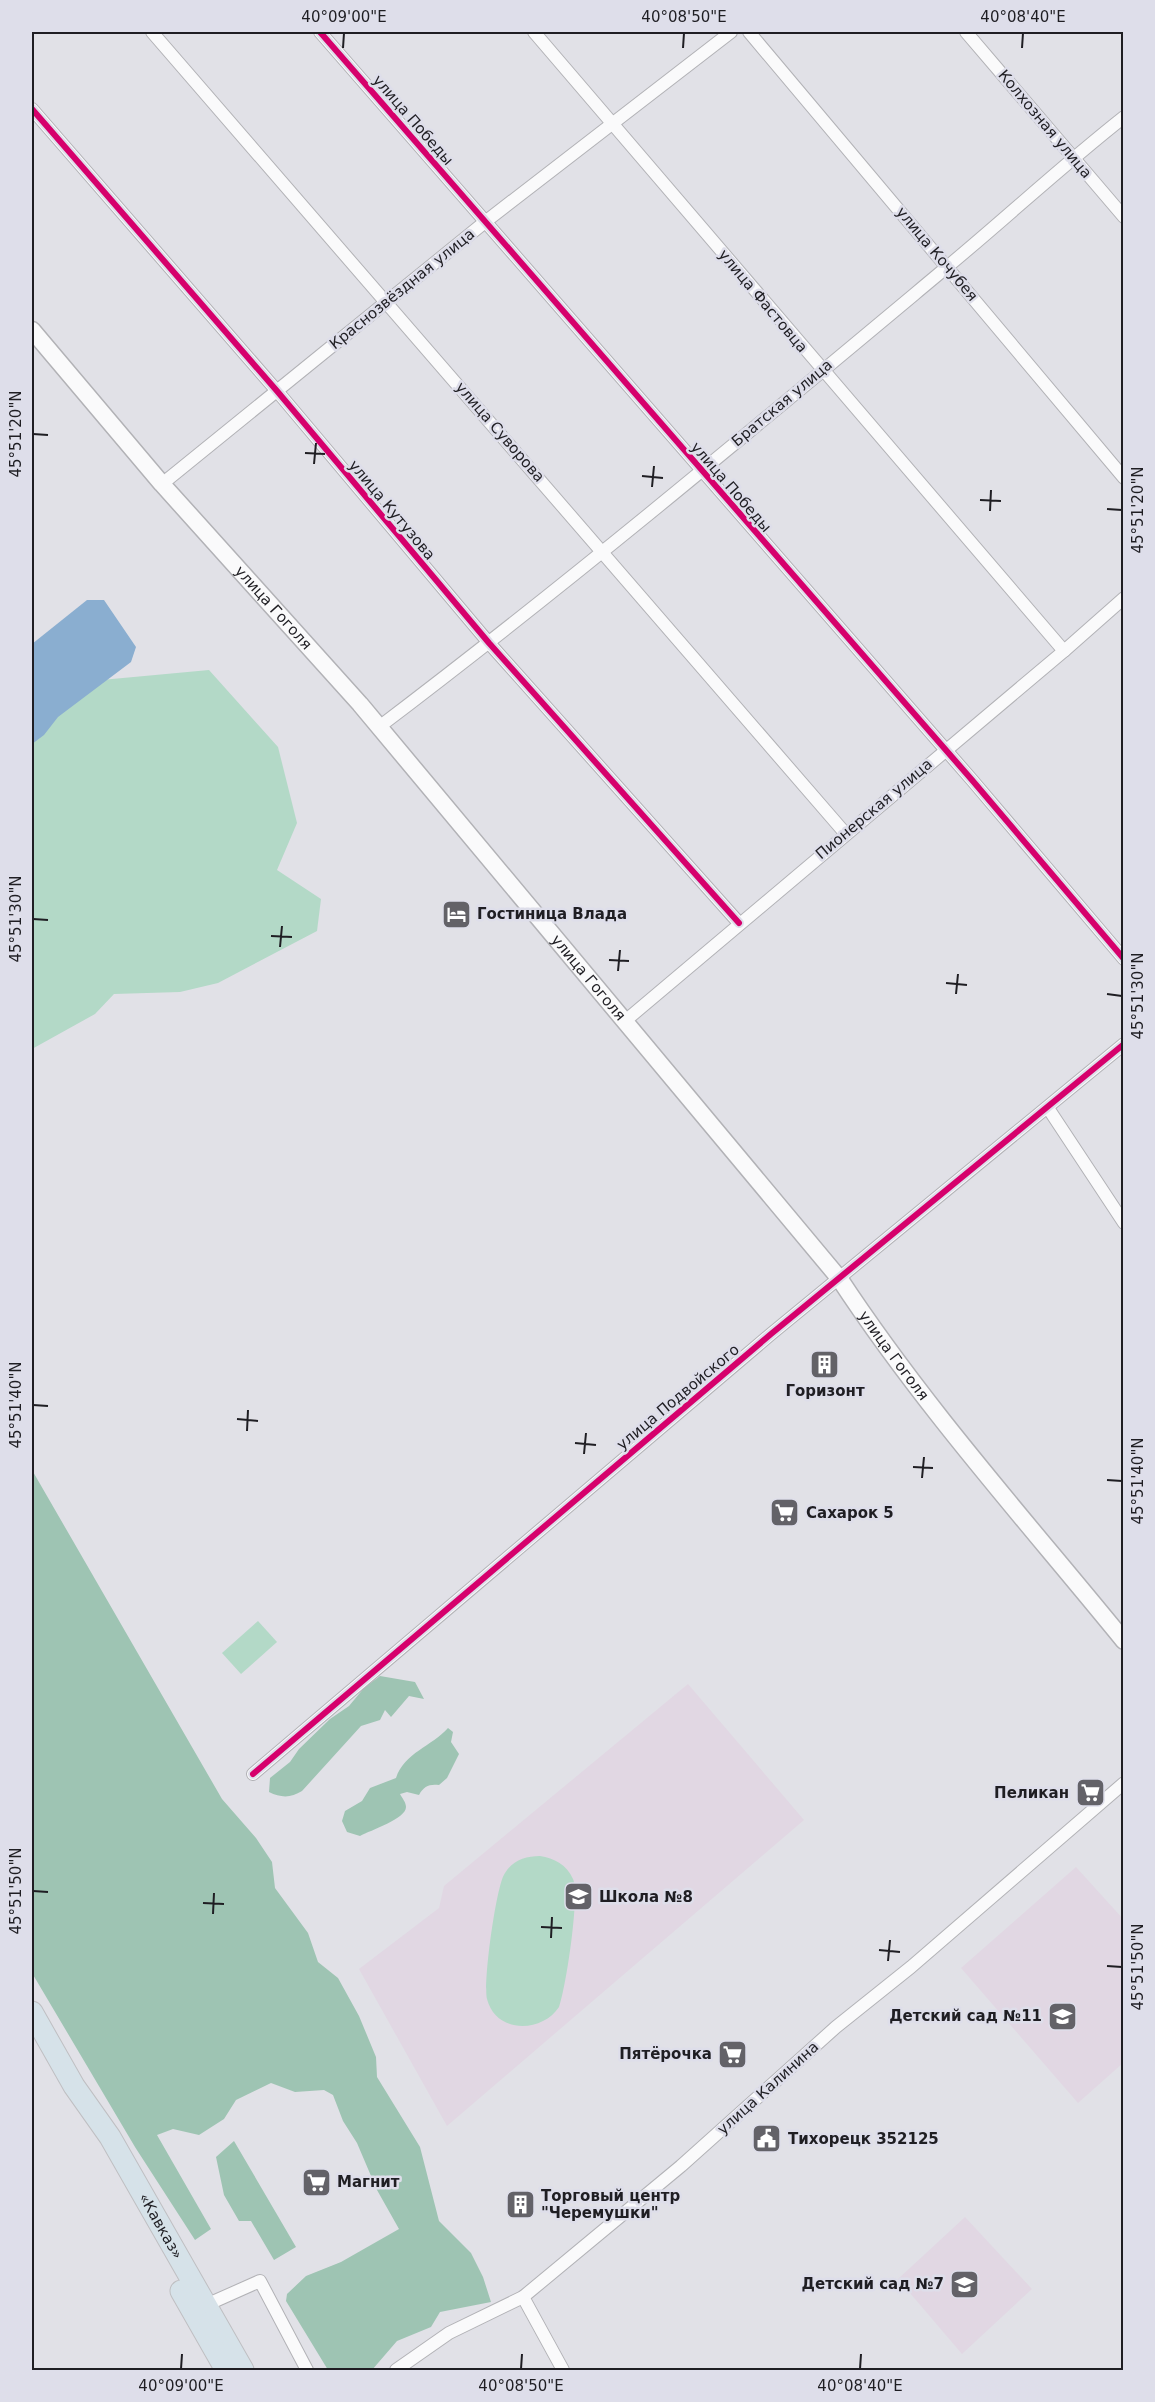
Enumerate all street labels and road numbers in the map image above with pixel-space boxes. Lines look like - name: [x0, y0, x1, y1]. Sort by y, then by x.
- street label: Колхозная улица: [994, 66, 1096, 182]
- street label: улица Победы: [369, 71, 457, 169]
- street label: улица Кочубея: [892, 203, 982, 305]
- street label: Краснозвёздная улица: [326, 225, 478, 353]
- street label: улица Фастовца: [715, 246, 811, 356]
- street label: Братская улица: [728, 356, 836, 450]
- street label: улица Суворова: [452, 378, 548, 486]
- street label: улица Победы: [687, 438, 775, 536]
- street label: улица Кутузова: [345, 456, 439, 564]
- street label: улица Гоголя: [231, 562, 316, 653]
- street label: Пионерская улица: [812, 755, 936, 863]
- street label: улица Гоголя: [547, 931, 629, 1024]
- street label: улица Гоголя: [855, 1307, 932, 1404]
- street label: улица Подвойского: [613, 1340, 743, 1454]
- street label: улица Калинина: [714, 2038, 822, 2138]
- street label: «Кавказ»: [135, 2190, 187, 2262]

